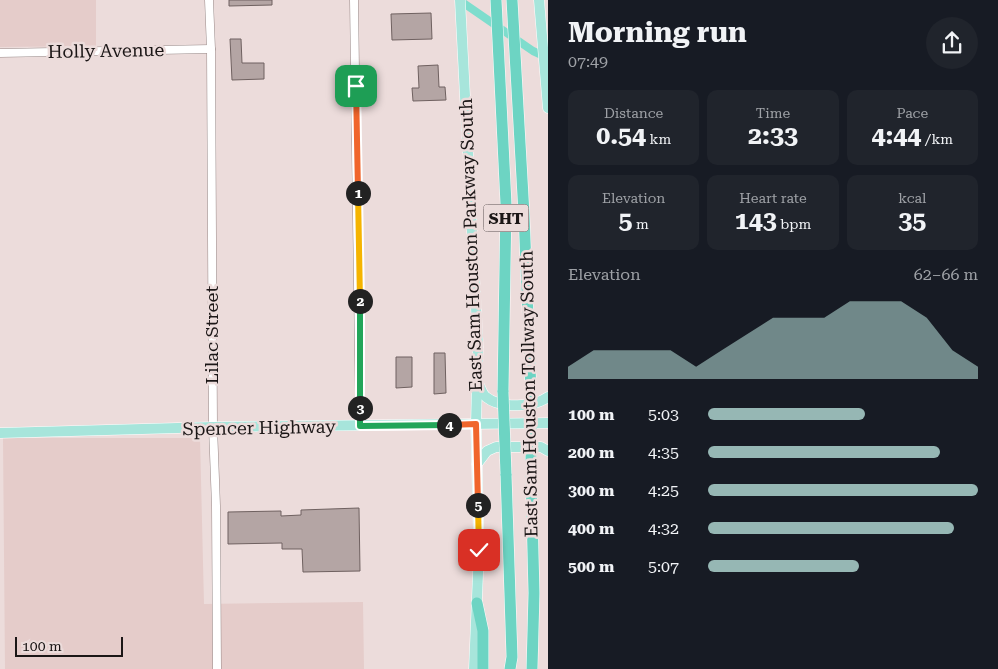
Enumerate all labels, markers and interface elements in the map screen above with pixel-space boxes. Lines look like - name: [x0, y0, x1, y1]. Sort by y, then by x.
- text: Morning run: [568, 16, 747, 49]
- button: share: [926, 17, 978, 69]
- street label: Holly Avenue: [47, 39, 165, 62]
- text: 07:49: [568, 52, 608, 71]
- pin: [335, 65, 377, 107]
- icon: arrive: [342, 72, 370, 100]
- street label: East Sam Houston Parkway South: [455, 98, 486, 392]
- text: Distance: [604, 105, 663, 121]
- text: Time: [756, 105, 790, 121]
- text: Pace: [897, 105, 928, 121]
- text: 0.54: [596, 121, 646, 150]
- text: 2:33: [748, 121, 798, 150]
- text: 4:44: [872, 121, 921, 150]
- text: km: [646, 131, 671, 147]
- text: /km: [921, 131, 953, 147]
- pin: 1: [346, 180, 370, 206]
- text: 1: [355, 185, 362, 201]
- text: Elevation: [602, 190, 665, 206]
- text: Heart rate: [739, 190, 807, 206]
- text: kcal: [898, 190, 926, 206]
- road number: SHT: [484, 204, 528, 232]
- text: 5: [619, 206, 633, 235]
- text: 143: [735, 206, 777, 235]
- text: 35: [898, 206, 926, 235]
- text: m: [633, 216, 649, 232]
- text: bpm: [777, 216, 811, 232]
- street label: East Sam Houston Tollway South: [515, 250, 542, 538]
- text: Elevation: [568, 265, 641, 284]
- text: 62–66 m: [914, 265, 978, 284]
- street label: Lilac Street: [201, 286, 222, 384]
- pin: 2: [348, 288, 372, 314]
- text: 2: [357, 293, 364, 309]
- pin: 3: [348, 396, 372, 420]
- text: 3: [357, 400, 364, 416]
- text: 100 m: [568, 405, 614, 424]
- text: 5:03: [648, 405, 679, 424]
- pin: 4: [436, 412, 462, 438]
- street label: Spencer Highway: [182, 416, 336, 439]
- text: 4: [446, 417, 453, 433]
- text: 200 m: [568, 443, 614, 462]
- text: 4:35: [648, 443, 679, 462]
- text: 300 m: [568, 481, 614, 500]
- text: 4:25: [648, 481, 679, 500]
- pin: 5: [466, 492, 490, 518]
- text: 5: [475, 497, 482, 513]
- text: 400 m: [568, 519, 614, 538]
- text: 4:32: [648, 519, 679, 538]
- pin: [458, 529, 500, 571]
- icon: check: [465, 536, 493, 564]
- text: 500 m: [568, 557, 614, 576]
- text: 5:07: [648, 557, 679, 576]
- scale bar: [15, 634, 122, 657]
- text: 100 m: [22, 638, 62, 654]

